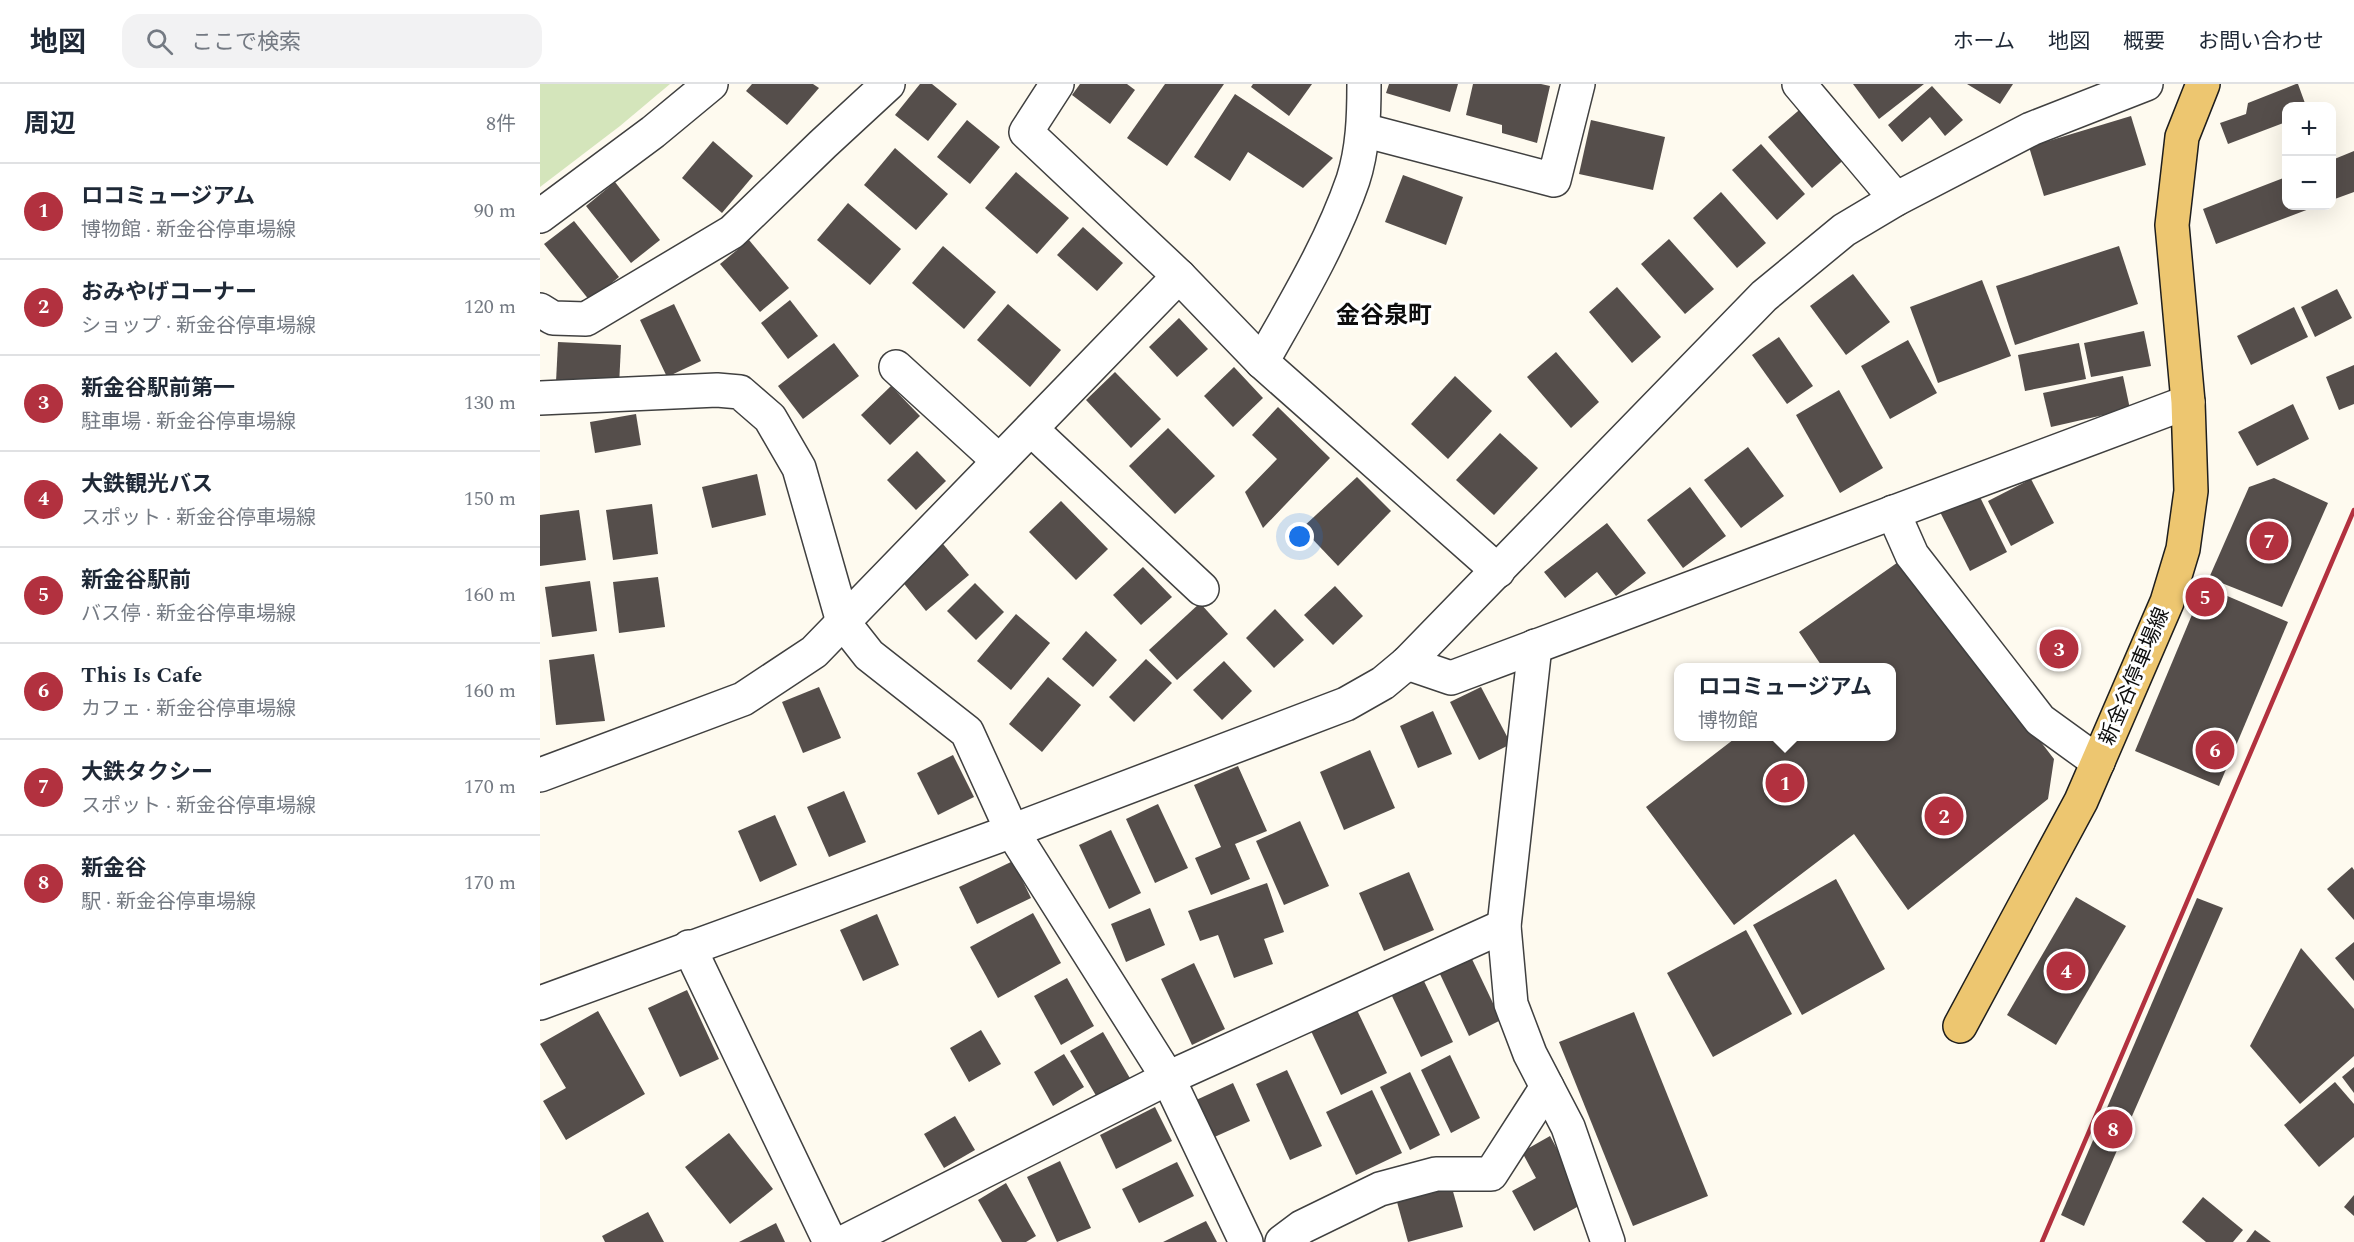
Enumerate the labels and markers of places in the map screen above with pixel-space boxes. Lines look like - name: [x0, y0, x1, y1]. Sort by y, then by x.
- pin: 7: [2250, 518, 2288, 564]
- pin: 5: [2186, 574, 2224, 620]
- pin: 3: [2040, 626, 2078, 672]
- pin: 6: [2196, 728, 2234, 772]
- pin: 1: [1766, 760, 1804, 806]
- pin: 2: [1924, 794, 1964, 838]
- pin: 4: [2046, 948, 2086, 994]
- pin: 8: [2094, 1106, 2132, 1152]

